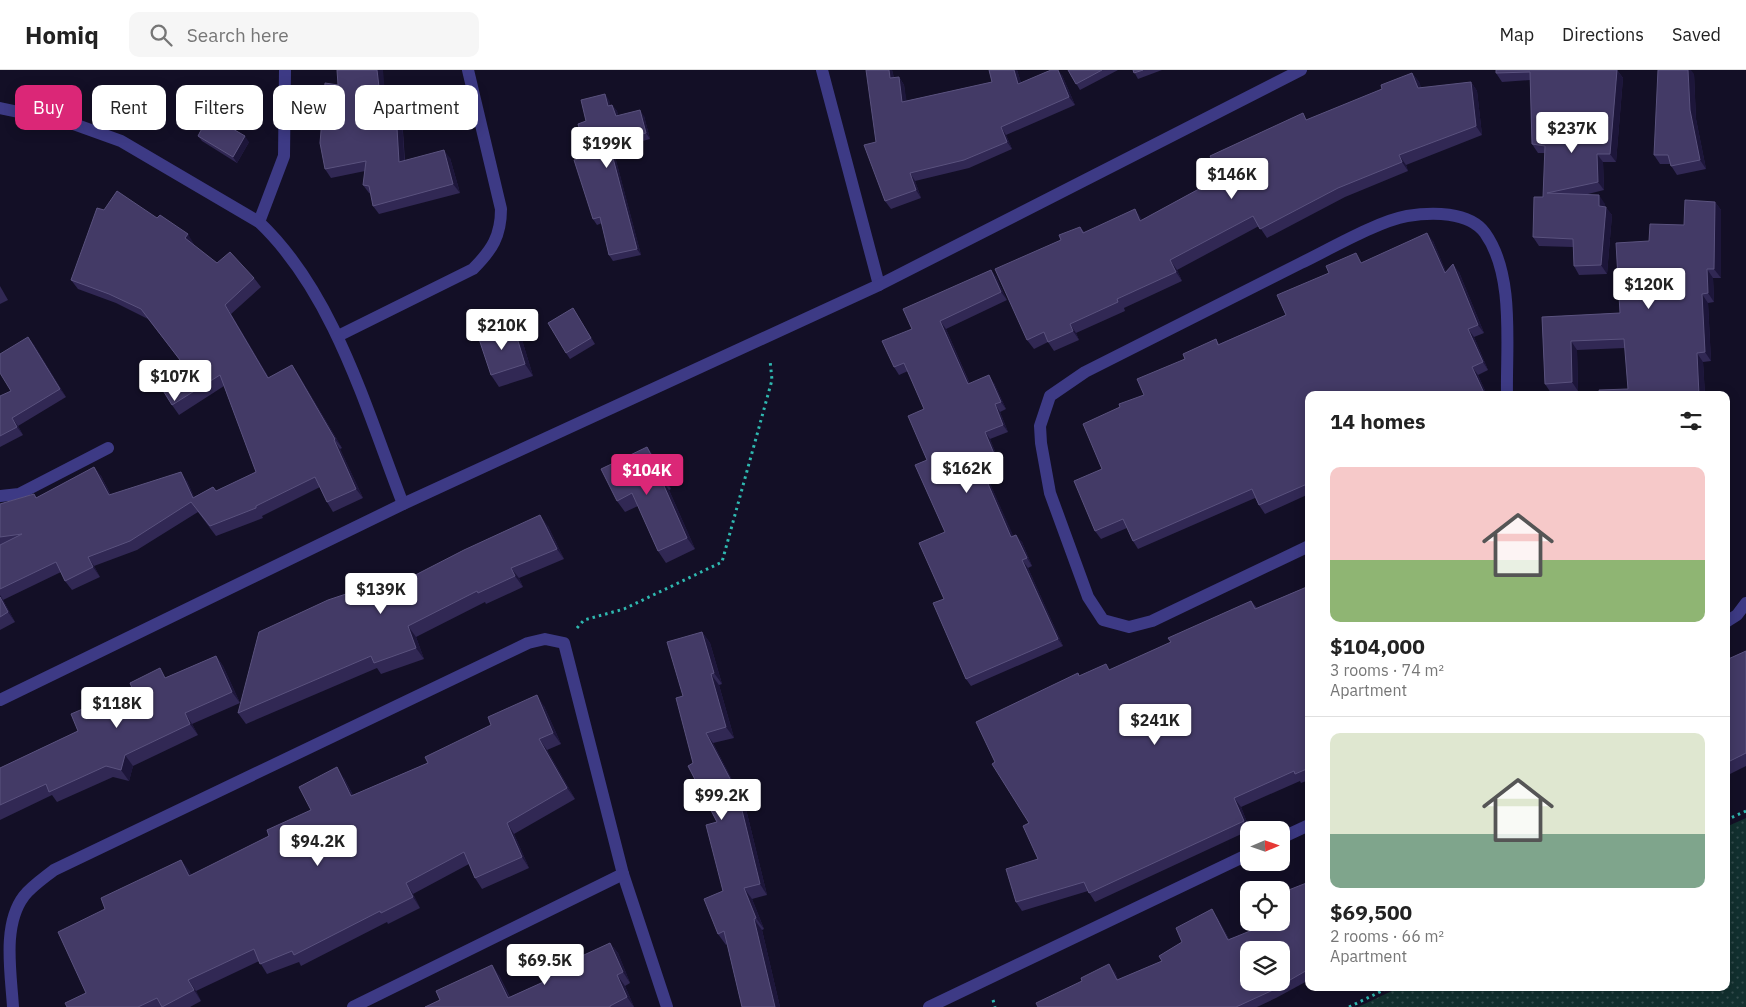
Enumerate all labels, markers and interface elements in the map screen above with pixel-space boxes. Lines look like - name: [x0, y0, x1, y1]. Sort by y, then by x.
- search box: [129, 12, 479, 57]
- text: Homiq: [25, 19, 99, 51]
- icon: search: [147, 21, 175, 49]
- text: Search here: [187, 23, 289, 47]
- text: Map: [1499, 23, 1534, 46]
- text: Directions: [1562, 23, 1644, 46]
- text: Saved: [1672, 23, 1721, 46]
- chip: Buy: [15, 85, 82, 130]
- chip: Rent: [92, 85, 166, 130]
- chip: Filters: [176, 85, 263, 130]
- chip: New: [273, 85, 345, 130]
- chip: Apartment: [355, 85, 478, 130]
- pin: $237K: [1537, 112, 1607, 154]
- text: $237K: [1547, 118, 1597, 138]
- pin: $199K: [572, 126, 642, 169]
- text: $199K: [582, 133, 632, 153]
- pin: $146K: [1197, 158, 1267, 200]
- text: $146K: [1207, 164, 1257, 184]
- pin: $120K: [1614, 268, 1684, 310]
- text: $120K: [1624, 274, 1674, 294]
- pin: $210K: [467, 308, 537, 351]
- text: $210K: [477, 315, 527, 335]
- pin: $107K: [140, 360, 210, 402]
- text: $107K: [150, 366, 200, 386]
- text: 14 homes: [1330, 407, 1426, 435]
- icon: filters: [1677, 407, 1705, 435]
- pin: $162K: [932, 452, 1002, 494]
- pin: $104K: [612, 454, 682, 496]
- text: $162K: [942, 458, 992, 478]
- text: $104K: [622, 460, 672, 480]
- icon: home: [1473, 500, 1563, 590]
- pin: $139K: [346, 572, 416, 615]
- text: $139K: [356, 579, 406, 599]
- text: $104,000: [1330, 632, 1425, 660]
- text: 3 rooms · 74 m²: [1330, 660, 1444, 680]
- text: Apartment: [1330, 680, 1407, 700]
- pin: $118K: [82, 686, 152, 729]
- text: $118K: [92, 693, 142, 713]
- pin: $241K: [1120, 704, 1190, 746]
- text: $241K: [1130, 710, 1180, 730]
- icon: home: [1473, 765, 1563, 855]
- pin: $99.2K: [681, 778, 763, 821]
- text: $99.2K: [695, 785, 749, 805]
- north arrow: [1240, 821, 1290, 871]
- map controls: [1240, 821, 1290, 991]
- pin: $94.2K: [277, 824, 359, 867]
- text: $94.2K: [291, 831, 345, 851]
- button: locate: [1240, 881, 1290, 931]
- text: $69,500: [1330, 898, 1412, 926]
- text: 2 rooms · 66 m²: [1330, 926, 1444, 946]
- button: layers: [1240, 941, 1290, 991]
- pin: $69.5K: [504, 944, 586, 986]
- text: Apartment: [1330, 946, 1407, 966]
- text: $69.5K: [518, 950, 572, 970]

